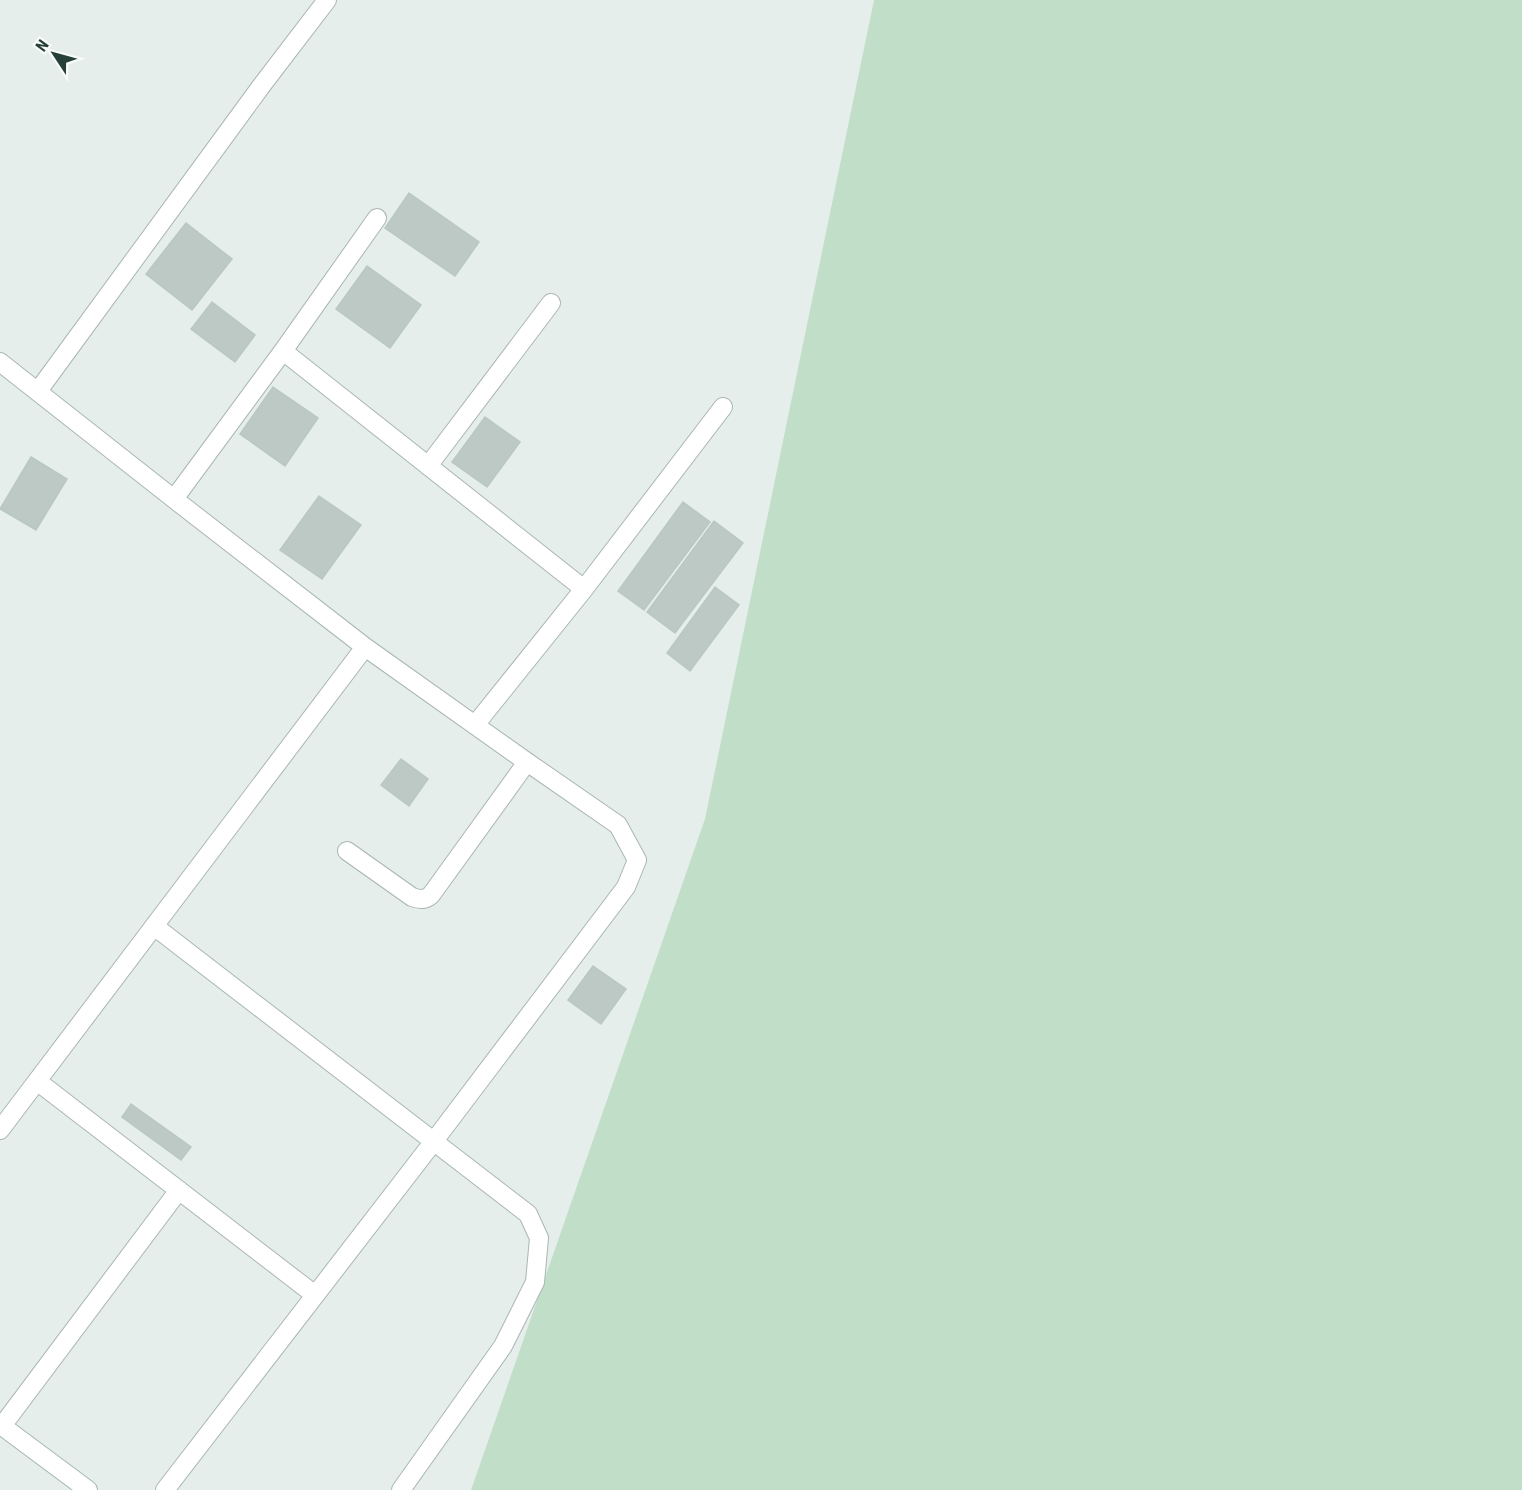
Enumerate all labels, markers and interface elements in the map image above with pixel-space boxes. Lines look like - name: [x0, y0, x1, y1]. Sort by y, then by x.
- north arrow: [24, 24, 84, 84]
- text: N: [32, 36, 53, 55]

